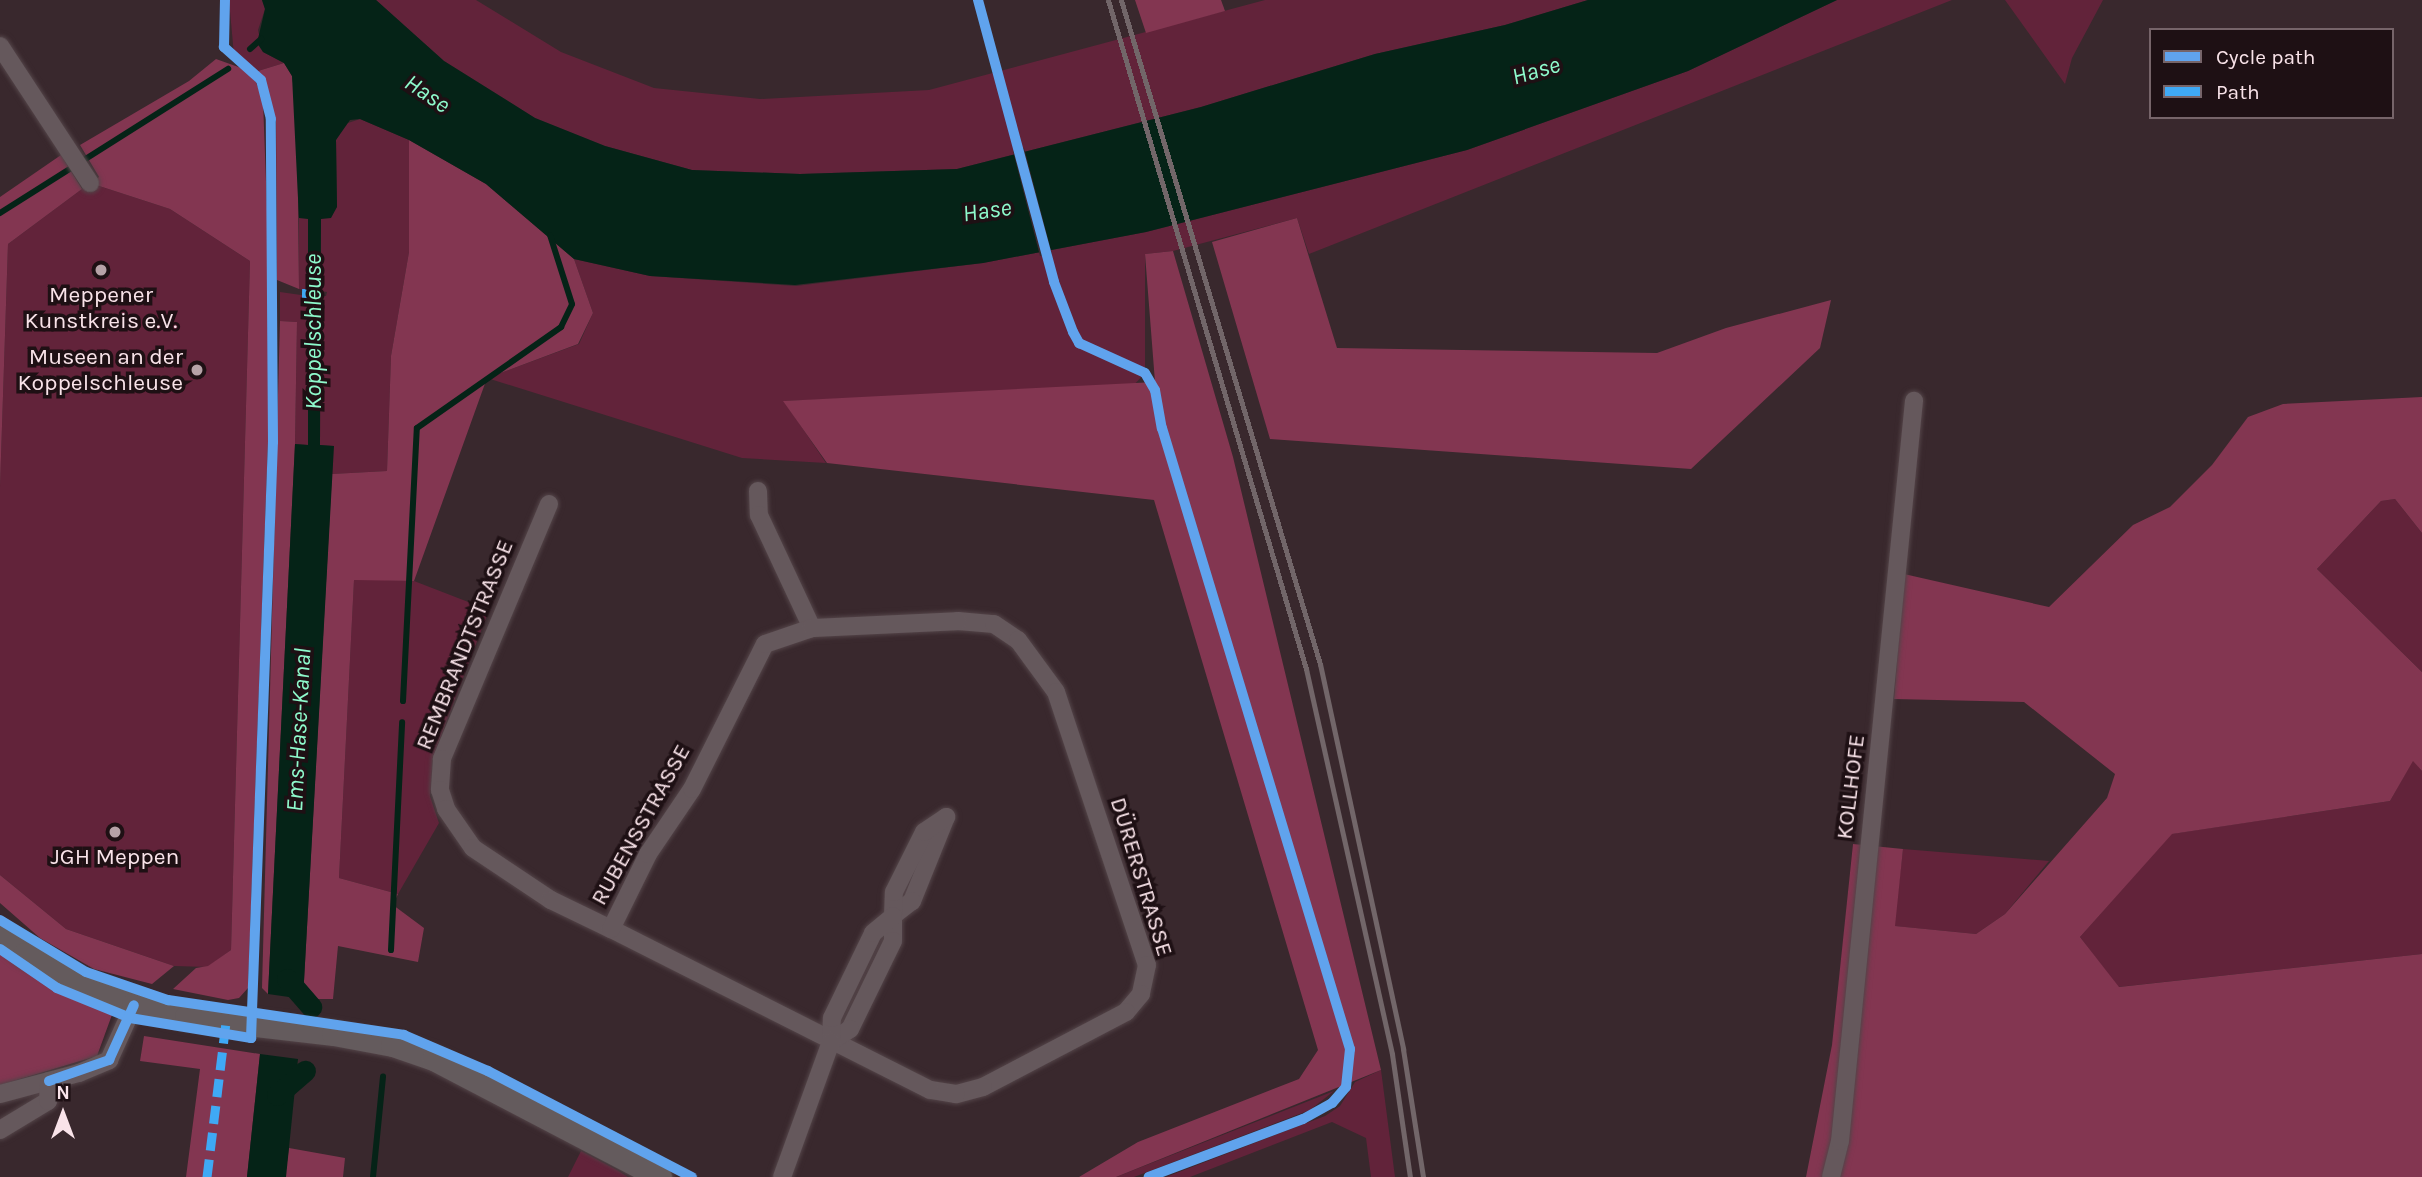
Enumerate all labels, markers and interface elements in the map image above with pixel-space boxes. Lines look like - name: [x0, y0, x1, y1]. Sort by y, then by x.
- legend: [2149, 28, 2394, 119]
- text: Cycle path: [2216, 45, 2316, 69]
- water label: Hase: [1508, 50, 1564, 92]
- water label: Hase: [399, 68, 455, 120]
- text: Path: [2216, 80, 2260, 104]
- water label: Hase: [961, 193, 1013, 229]
- water label: Koppelschleuse: [300, 254, 328, 410]
- marker: Meppener Kunstkreis e.V.: [93, 262, 109, 278]
- place label: Meppener Kunstkreis e.V.: [25, 281, 177, 335]
- place label: Museen an der Koppelschleuse: [17, 343, 183, 397]
- marker: Museen an der Koppelschleuse: [189, 362, 205, 378]
- street label: REMBRANDTSTRASSE: [410, 536, 520, 754]
- water label: Ems-Hase-Kanal: [280, 647, 318, 813]
- street label: KOLLHOFE: [1831, 733, 1871, 841]
- street label: RUBENSSTRASSE: [585, 740, 697, 910]
- street label: DÜRERSTRASSE: [1104, 794, 1178, 960]
- marker: JGH Meppen: [107, 824, 123, 840]
- place label: JGH Meppen: [51, 843, 179, 871]
- north arrow: [28, 1079, 98, 1149]
- text: N: [56, 1082, 70, 1104]

